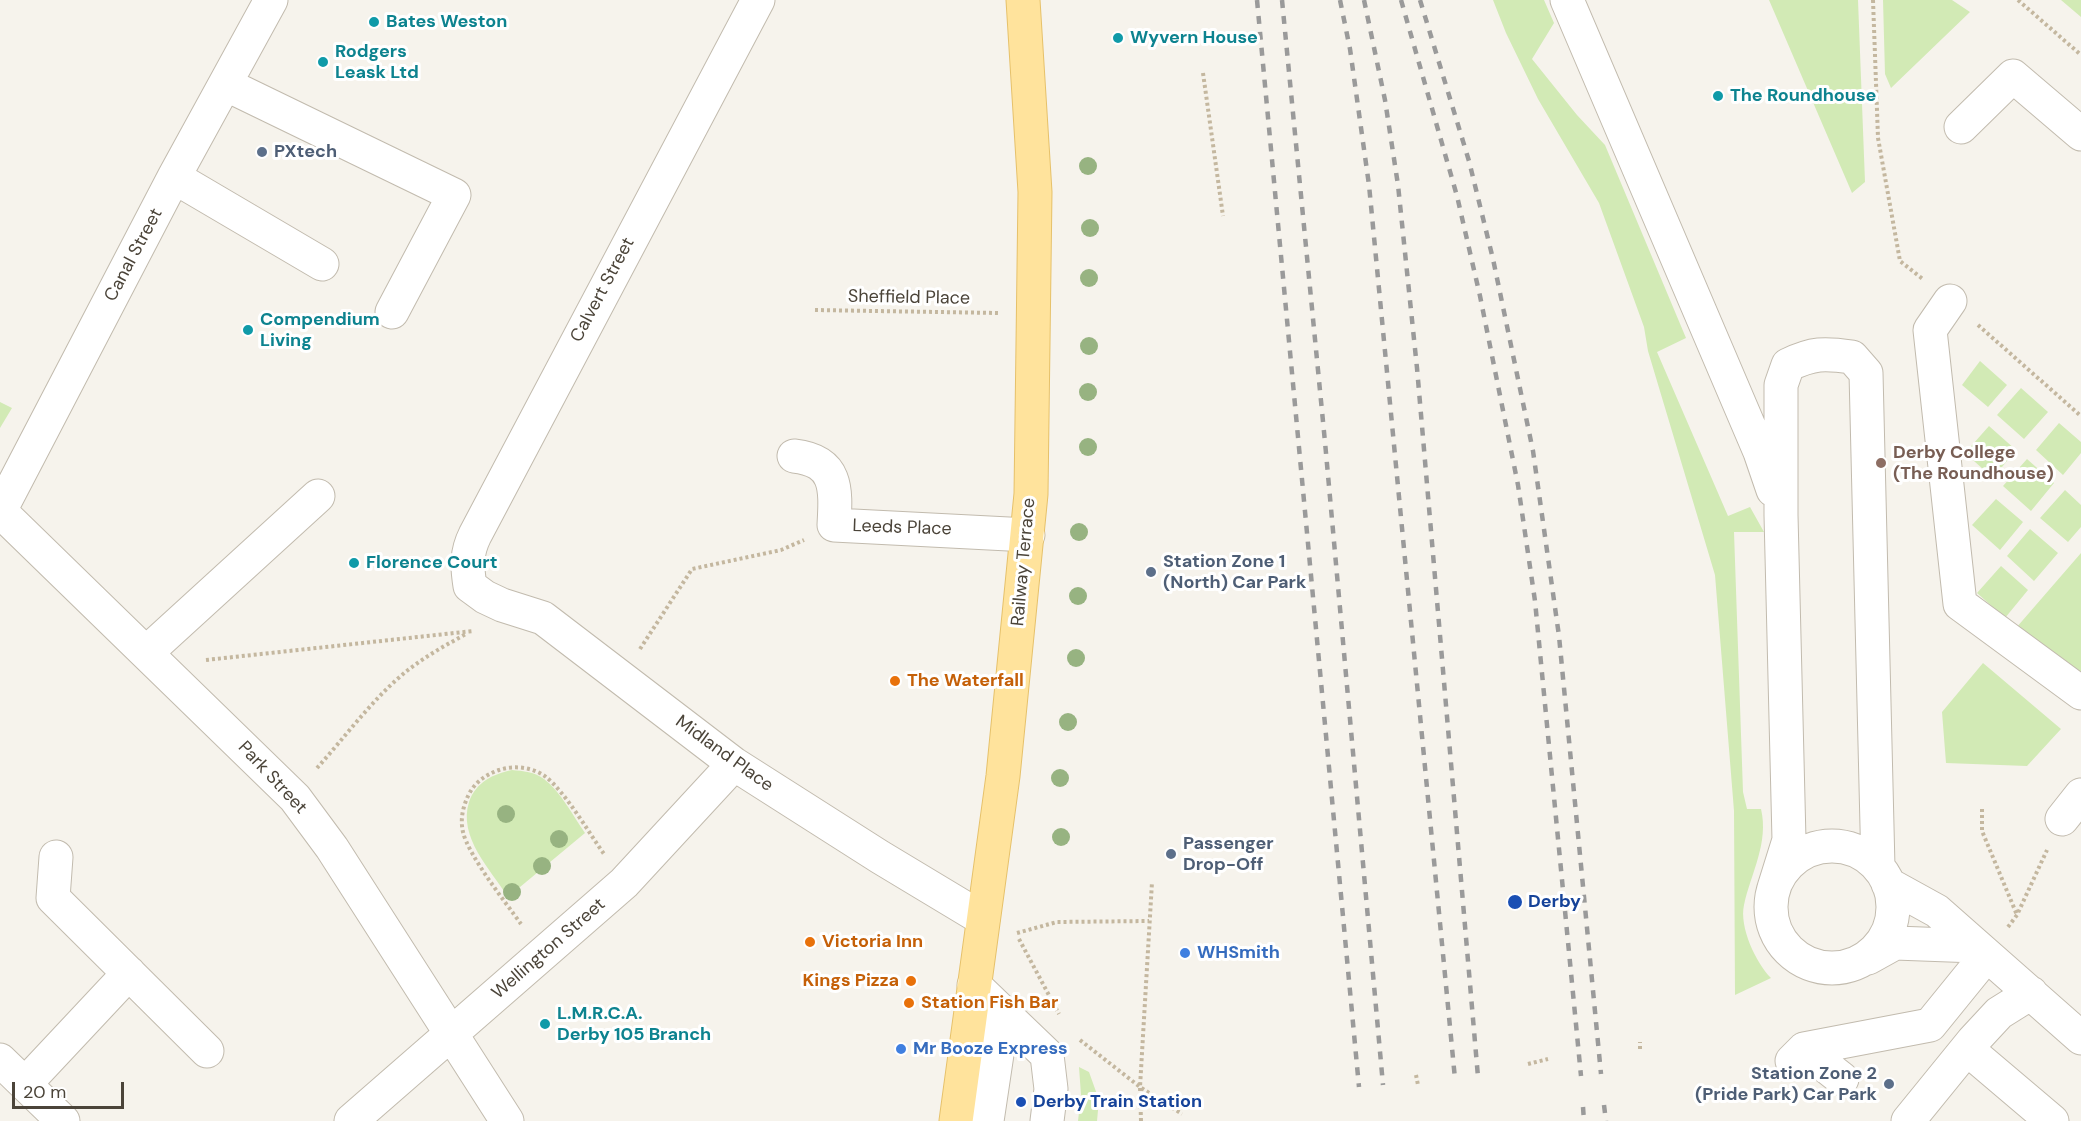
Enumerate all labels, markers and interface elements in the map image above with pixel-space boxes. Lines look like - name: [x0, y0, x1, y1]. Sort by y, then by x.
- place label: Bates Weston: [386, 11, 507, 33]
- marker: Bates Weston: [367, 15, 381, 29]
- place label: Wyvern House: [1130, 27, 1258, 49]
- marker: Wyvern House: [1111, 31, 1125, 45]
- place label: Rodgers Leask Ltd: [335, 41, 419, 84]
- marker: Rodgers Leask Ltd: [316, 55, 330, 69]
- place label: The Roundhouse: [1730, 85, 1876, 107]
- marker: The Roundhouse: [1711, 89, 1725, 103]
- place label: PXtech: [274, 141, 337, 163]
- marker: PXtech: [255, 145, 269, 159]
- street label: Canal Street: [100, 205, 168, 305]
- street label: Calvert Street: [566, 234, 640, 346]
- street label: Sheffield Place: [848, 286, 970, 310]
- place label: Compendium Living: [260, 309, 380, 352]
- marker: Compendium Living: [241, 323, 255, 337]
- place label: Derby College (The Roundhouse): [1893, 442, 2054, 484]
- marker: Derby College (The Roundhouse): [1874, 456, 1888, 470]
- street label: Railway Terrace: [1008, 497, 1040, 627]
- street label: Leeds Place: [852, 515, 952, 541]
- place label: Station Zone 1 (North) Car Park: [1163, 551, 1306, 594]
- place label: Florence Court: [366, 552, 497, 574]
- marker: Florence Court: [347, 556, 361, 570]
- marker: Station Zone 1 (North) Car Park: [1144, 565, 1158, 579]
- place label: The Waterfall: [907, 670, 1024, 692]
- marker: The Waterfall: [888, 674, 902, 688]
- street label: Midland Place: [671, 711, 777, 797]
- street label: Park Street: [233, 737, 311, 819]
- place label: Passenger Drop-Off: [1183, 833, 1274, 876]
- marker: Passenger Drop-Off: [1164, 847, 1178, 861]
- place label: Derby: [1528, 891, 1581, 913]
- marker: Derby: [1506, 893, 1524, 911]
- street label: Wellington Street: [488, 894, 610, 1004]
- place label: Victoria Inn: [822, 931, 923, 953]
- marker: Victoria Inn: [803, 935, 817, 949]
- place label: WHSmith: [1197, 942, 1280, 964]
- marker: WHSmith: [1178, 946, 1192, 960]
- place label: Kings Pizza: [803, 970, 899, 992]
- marker: Kings Pizza: [904, 974, 918, 988]
- place label: Station Fish Bar: [921, 992, 1058, 1014]
- marker: Station Fish Bar: [902, 996, 916, 1010]
- place label: L.M.R.C.A. Derby 105 Branch: [557, 1003, 711, 1046]
- marker: L.M.R.C.A. Derby 105 Branch: [538, 1017, 552, 1031]
- place label: Mr Booze Express: [913, 1038, 1068, 1060]
- marker: Mr Booze Express: [894, 1042, 908, 1056]
- place label: Station Zone 2 (Pride Park) Car Park: [1695, 1063, 1877, 1106]
- scale bar: [15, 1070, 128, 1108]
- marker: Station Zone 2 (Pride Park) Car Park: [1882, 1077, 1896, 1091]
- text: 20 m: [23, 1080, 66, 1104]
- place label: Derby Train Station: [1033, 1091, 1202, 1113]
- marker: Derby Train Station: [1014, 1095, 1028, 1109]

